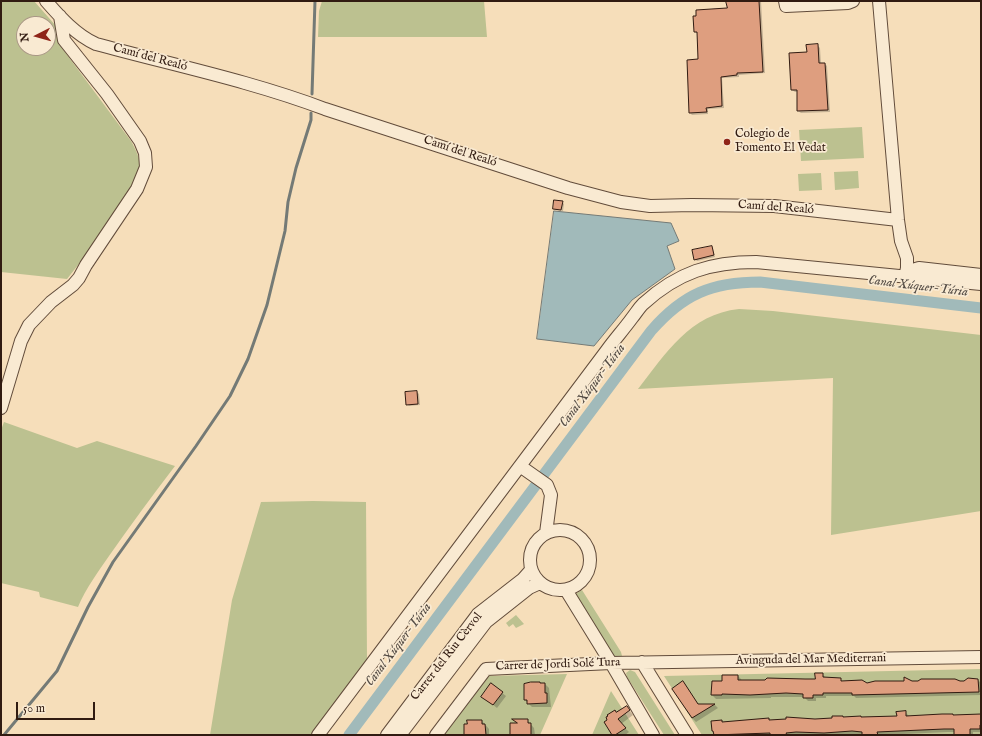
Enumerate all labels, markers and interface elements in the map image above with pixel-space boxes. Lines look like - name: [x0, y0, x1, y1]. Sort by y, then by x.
- north arrow: [16, 16, 56, 56]
- text: N: [18, 32, 33, 43]
- street label: Camí del Realó: [111, 41, 189, 75]
- place label: Colegio de Fomento El Vedat: [735, 128, 826, 156]
- street label: Camí del Realó: [422, 133, 498, 171]
- marker: Colegio de Fomento El Vedat: [722, 137, 732, 147]
- street label: Camí del Realó: [738, 198, 814, 218]
- water label: Canal Xúquer-Túria: [867, 273, 969, 301]
- water label: Canal Xúquer-Túria: [557, 341, 629, 431]
- water label: Canal Xúquer-Túria: [363, 600, 435, 690]
- street label: Carrer del Riu Cèrvol: [408, 610, 486, 704]
- street label: Avinguda del Mar Mediterrani: [736, 651, 886, 669]
- street label: Carrer de Jordi Solé Tura: [495, 656, 621, 674]
- scale bar: [18, 694, 97, 720]
- text: 50 m: [23, 701, 45, 716]

